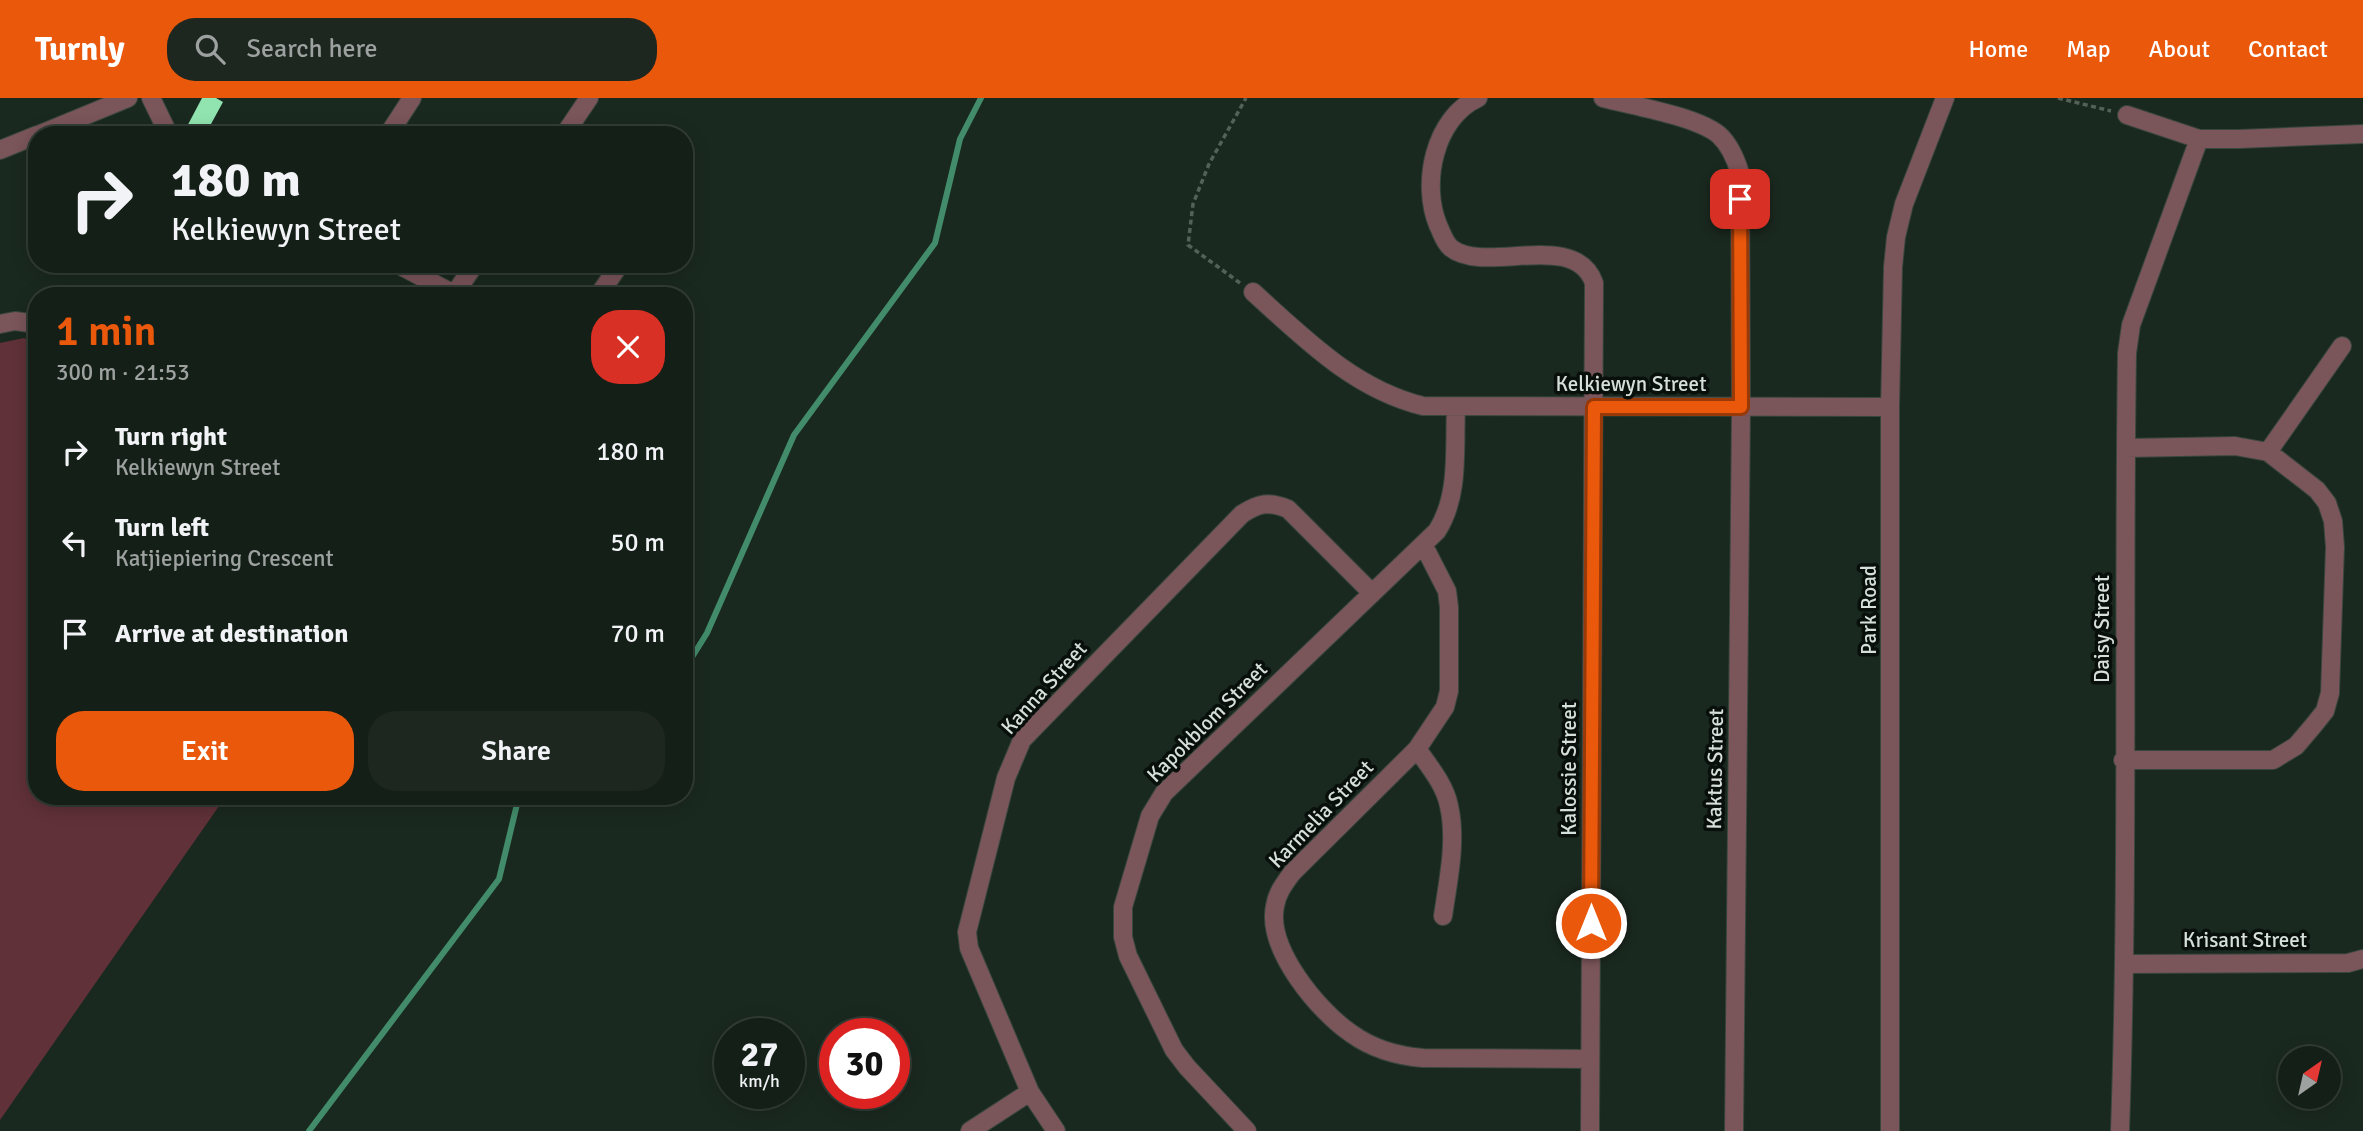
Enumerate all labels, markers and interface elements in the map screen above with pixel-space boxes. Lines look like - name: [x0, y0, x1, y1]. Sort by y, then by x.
- search box: [167, 18, 657, 81]
- text: Turnly: [35, 29, 125, 70]
- icon: search: [191, 30, 229, 68]
- text: Search here: [247, 33, 378, 65]
- text: Home: [1968, 34, 2028, 64]
- text: Map: [2066, 34, 2111, 64]
- text: About: [2149, 34, 2210, 64]
- text: Contact: [2248, 34, 2328, 64]
- text: 180 m: [171, 150, 301, 210]
- icon: right: [56, 154, 147, 245]
- pin: [1710, 169, 1770, 229]
- icon: arrive: [1721, 180, 1759, 218]
- text: Kelkiewyn Street: [171, 210, 401, 249]
- text: 1 min: [56, 306, 157, 357]
- button: close: [591, 310, 665, 384]
- text: 300 m · 21:53: [56, 358, 190, 387]
- street label: Kelkiewyn Street: [1556, 371, 1706, 397]
- text: Turn right: [115, 421, 227, 453]
- icon: right: [56, 433, 94, 471]
- text: 180 m: [596, 436, 665, 468]
- text: Kelkiewyn Street: [115, 453, 280, 482]
- text: Turn left: [115, 512, 209, 544]
- icon: left: [56, 524, 94, 562]
- text: 50 m: [610, 527, 665, 559]
- text: Katjiepiering Crescent: [115, 544, 334, 573]
- street label: Park Road: [1856, 565, 1882, 655]
- street label: Daisy Street: [2089, 575, 2115, 683]
- icon: arrive: [56, 615, 94, 653]
- text: Arrive at destination: [115, 618, 348, 650]
- text: 70 m: [610, 618, 665, 650]
- street label: Kanna Street: [996, 636, 1092, 740]
- street label: Kapokblom Street: [1141, 656, 1273, 788]
- street label: Kalossie Street: [1556, 702, 1582, 836]
- street label: Kaktus Street: [1701, 708, 1729, 830]
- button: Exit: [56, 711, 354, 791]
- button: Share: [368, 711, 665, 791]
- street label: Karmelia Street: [1263, 755, 1379, 873]
- position arrow: [1554, 886, 1628, 960]
- street label: Krisant Street: [2183, 927, 2307, 953]
- speed limit sign: 30: [819, 1018, 910, 1109]
- text: 27: [741, 1033, 778, 1076]
- north arrow: [2278, 1046, 2342, 1110]
- map controls: [2278, 1046, 2341, 1109]
- text: km/h: [739, 1070, 780, 1092]

